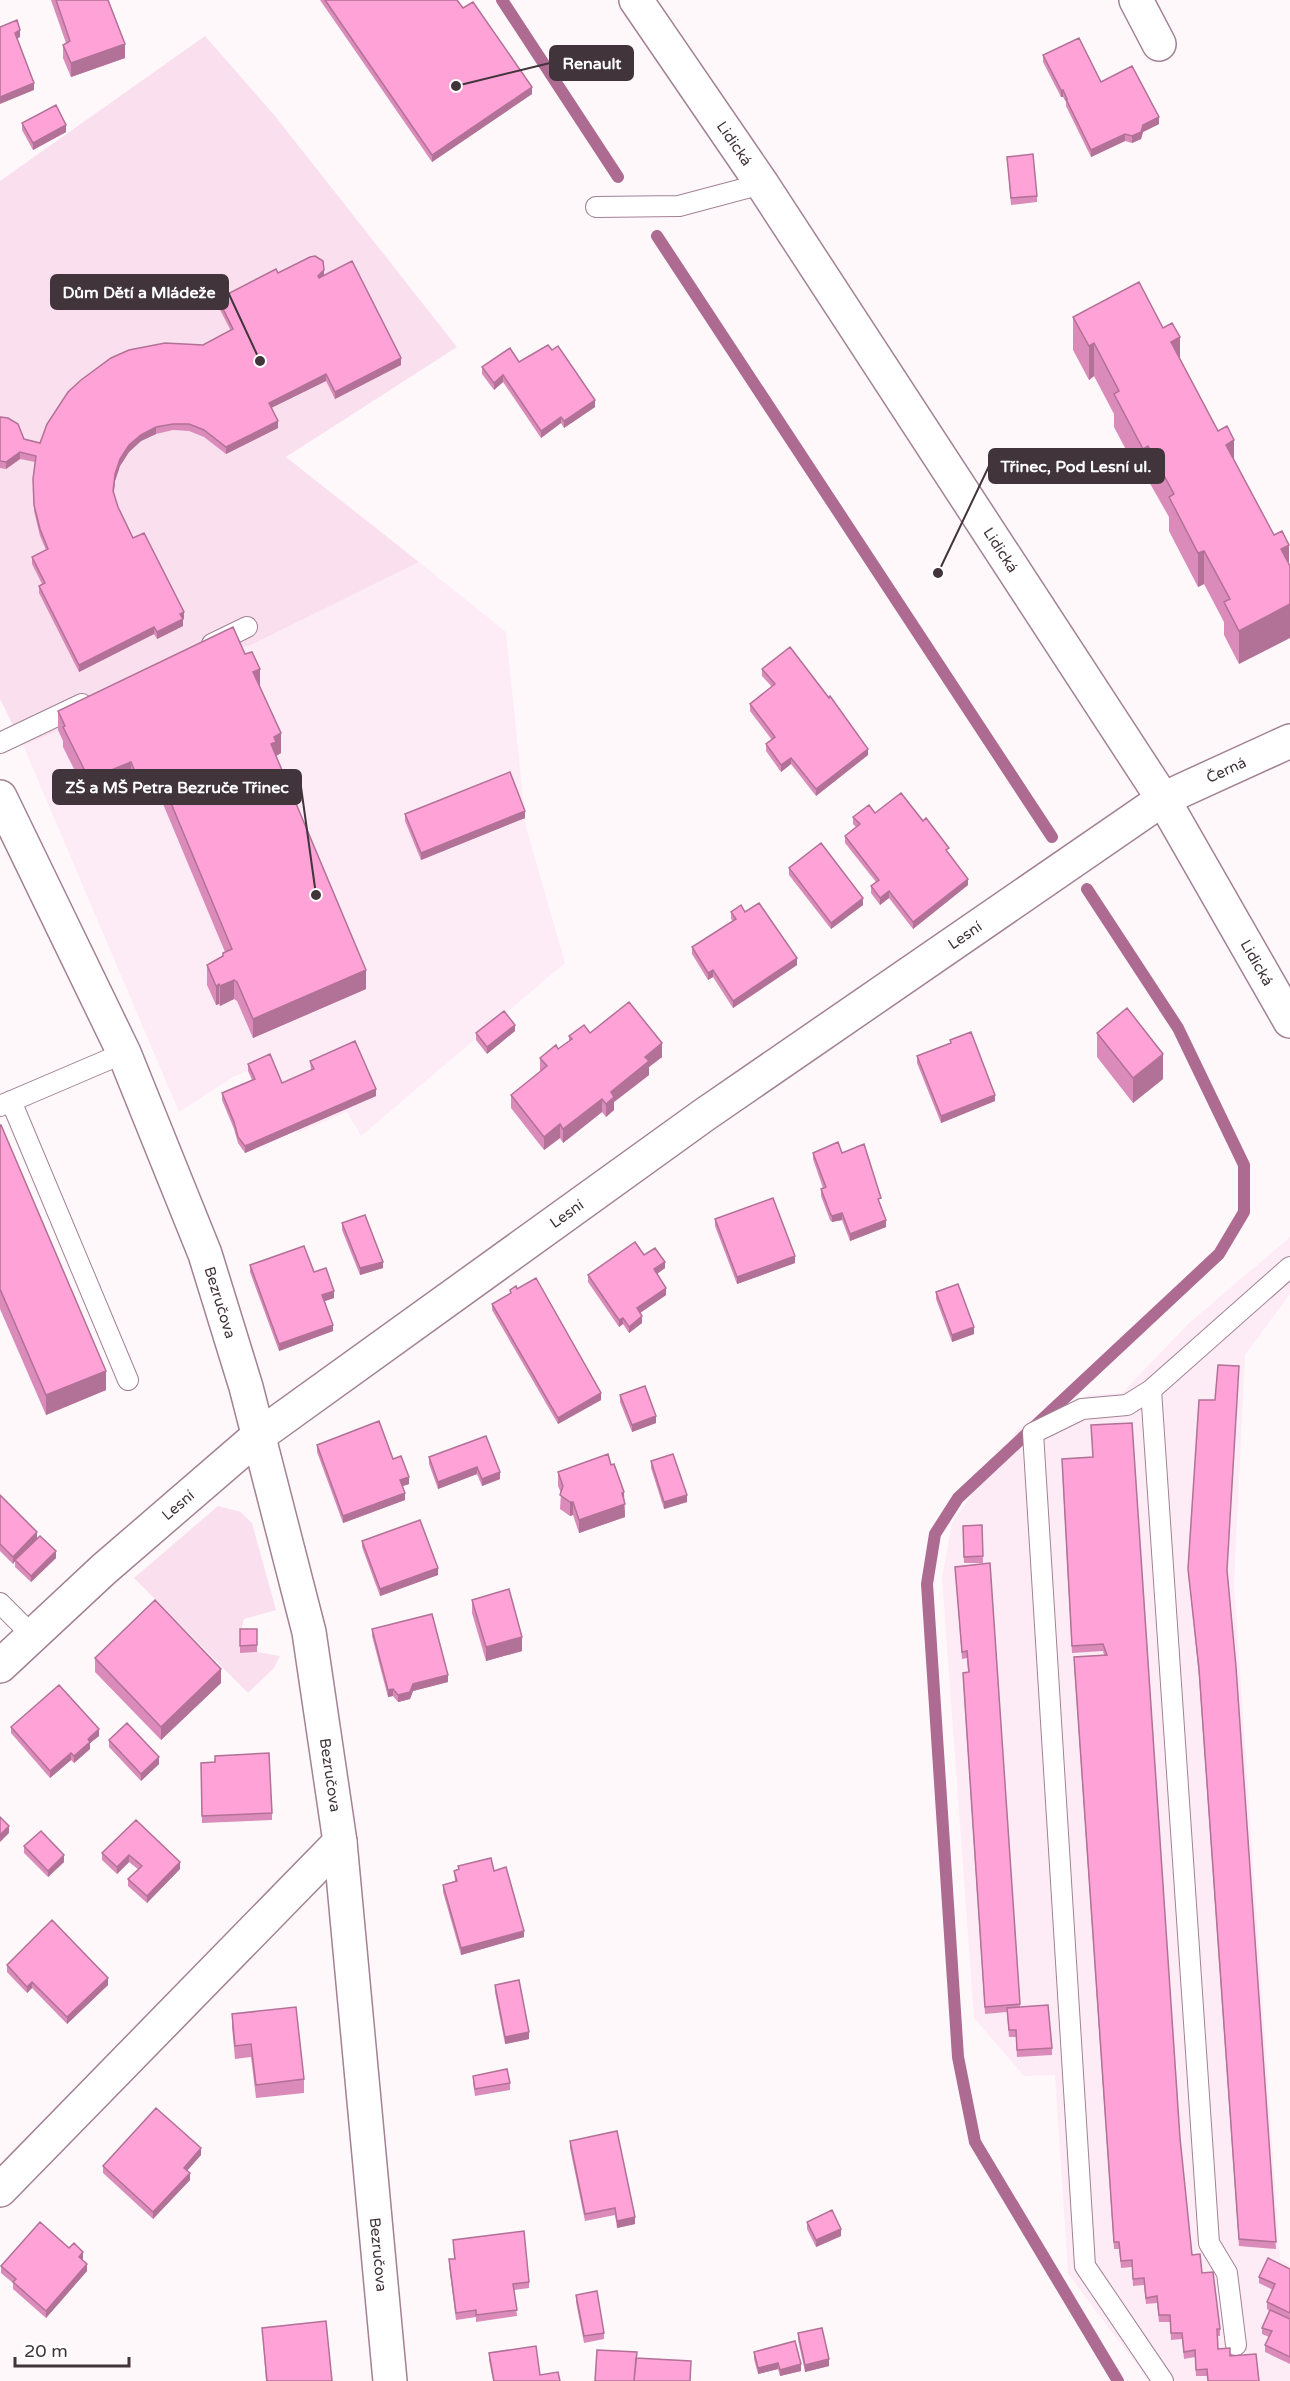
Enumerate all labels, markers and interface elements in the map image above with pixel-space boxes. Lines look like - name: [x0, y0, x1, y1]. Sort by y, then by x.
- callout: Renault: [550, 46, 633, 80]
- text: Renault: [563, 54, 622, 74]
- street label: Lidická: [713, 118, 756, 169]
- callout: Dům Dětí a Mládeže: [51, 275, 228, 309]
- text: Dům Dětí a Mládeže: [62, 283, 216, 303]
- callout: Třinec, Pod Lesní ul.: [989, 449, 1164, 483]
- text: Třinec, Pod Lesní ul.: [1000, 457, 1151, 477]
- street label: Lidická: [979, 524, 1022, 576]
- street label: Černá: [1203, 753, 1249, 787]
- callout: ZŠ a MŠ Petra Bezruče Třinec: [53, 770, 301, 804]
- text: ZŠ a MŠ Petra Bezruče Třinec: [65, 778, 289, 798]
- street label: Lesní: [945, 917, 986, 953]
- street label: Lidická: [1237, 937, 1277, 989]
- street label: Lesní: [546, 1196, 587, 1232]
- street label: Bezručova: [200, 1264, 240, 1341]
- street label: Lesní: [158, 1486, 198, 1524]
- street label: Bezručova: [316, 1737, 344, 1813]
- street label: Bezručova: [366, 2217, 391, 2293]
- scale bar: [15, 2330, 129, 2368]
- text: 20 m: [24, 2340, 68, 2362]

